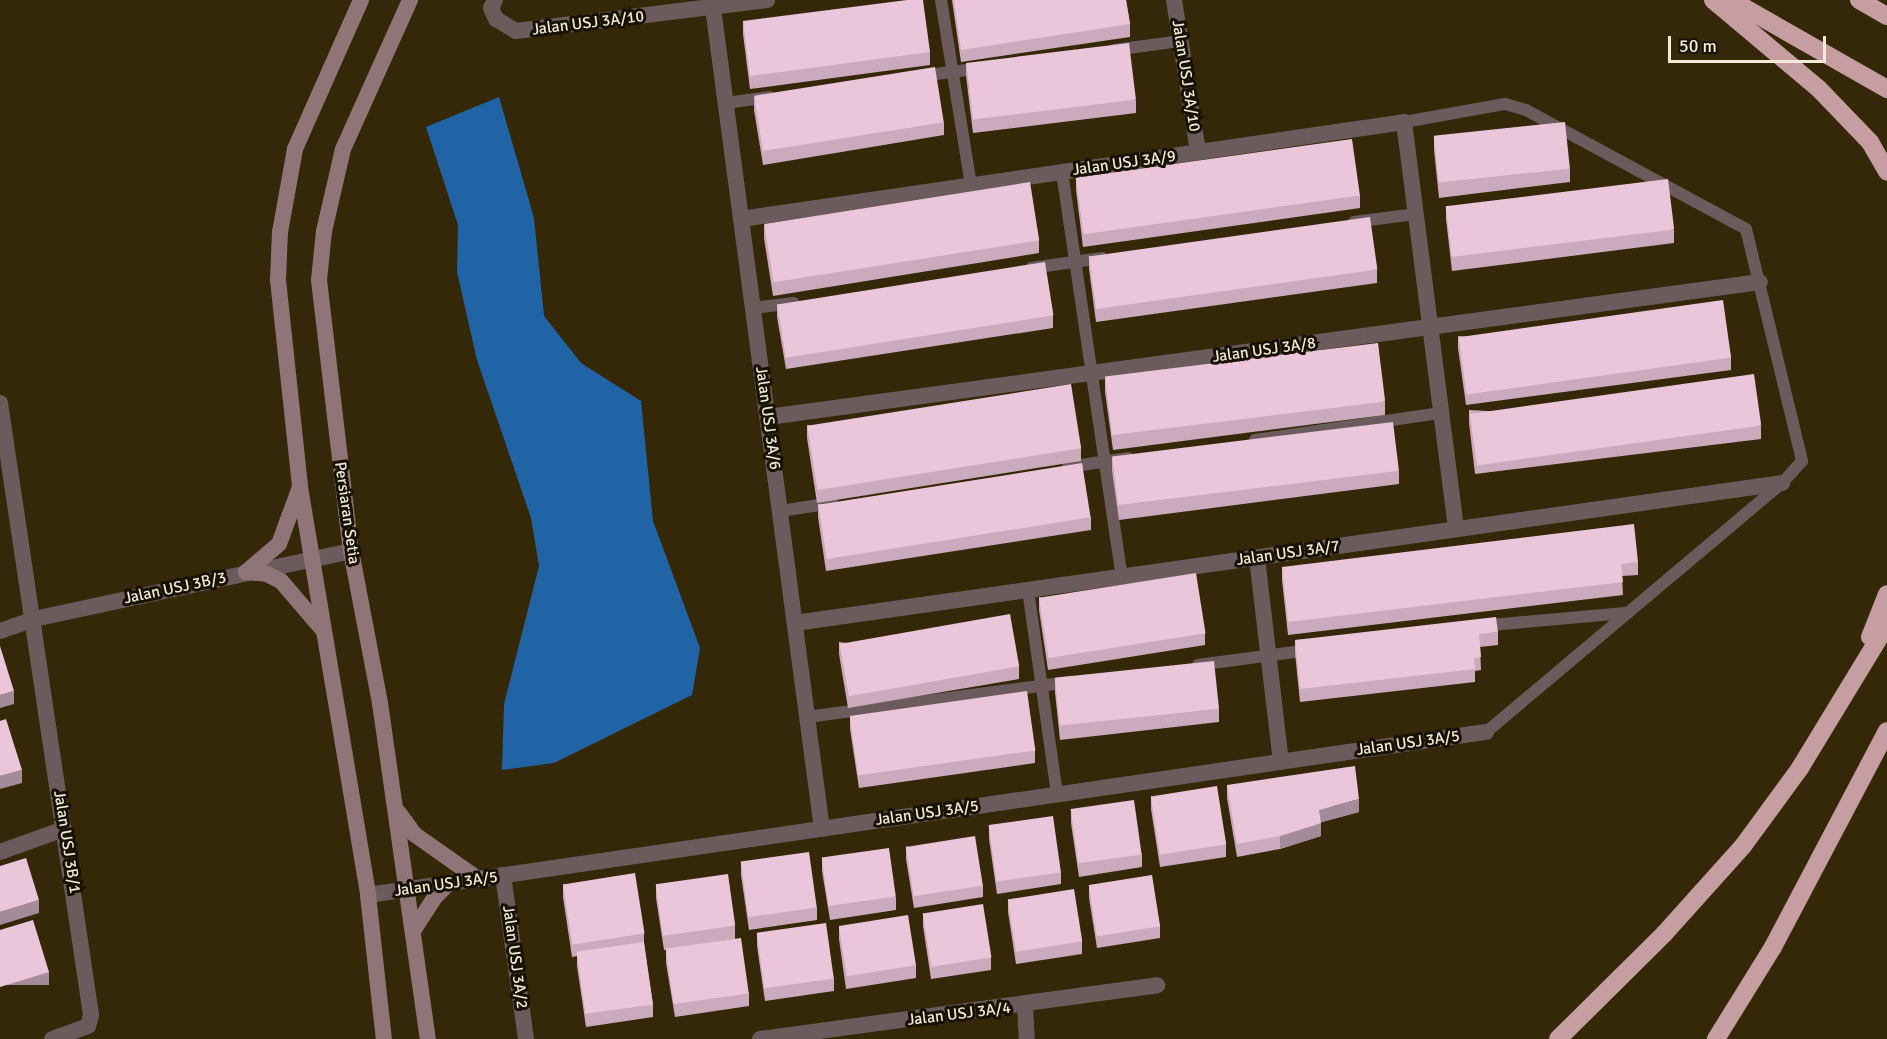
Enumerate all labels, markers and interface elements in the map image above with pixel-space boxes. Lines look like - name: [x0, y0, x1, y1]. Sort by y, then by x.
- street label: Jalan USJ 3A/10: [531, 7, 645, 39]
- street label: Jalan USJ 3A/10: [1168, 19, 1204, 133]
- scale bar: [1671, 24, 1828, 62]
- text: 50 m: [1679, 35, 1717, 57]
- street label: Jalan USJ 3A/9: [1071, 146, 1177, 180]
- street label: Jalan USJ 3A/8: [1211, 333, 1317, 367]
- street label: Jalan USJ 3A/6: [751, 365, 785, 471]
- street label: Persiaran Setia: [330, 461, 364, 565]
- street label: Jalan USJ 3A/7: [1235, 536, 1341, 570]
- street label: Jalan USJ 3B/3: [122, 568, 228, 608]
- street label: Jalan USJ 3A/5: [1355, 726, 1461, 760]
- street label: Jalan USJ 3B/1: [49, 789, 85, 895]
- street label: Jalan USJ 3A/5: [874, 796, 980, 830]
- street label: Jalan USJ 3A/5: [393, 867, 499, 901]
- street label: Jalan USJ 3A/2: [498, 904, 532, 1010]
- street label: Jalan USJ 3A/4: [906, 998, 1012, 1030]

